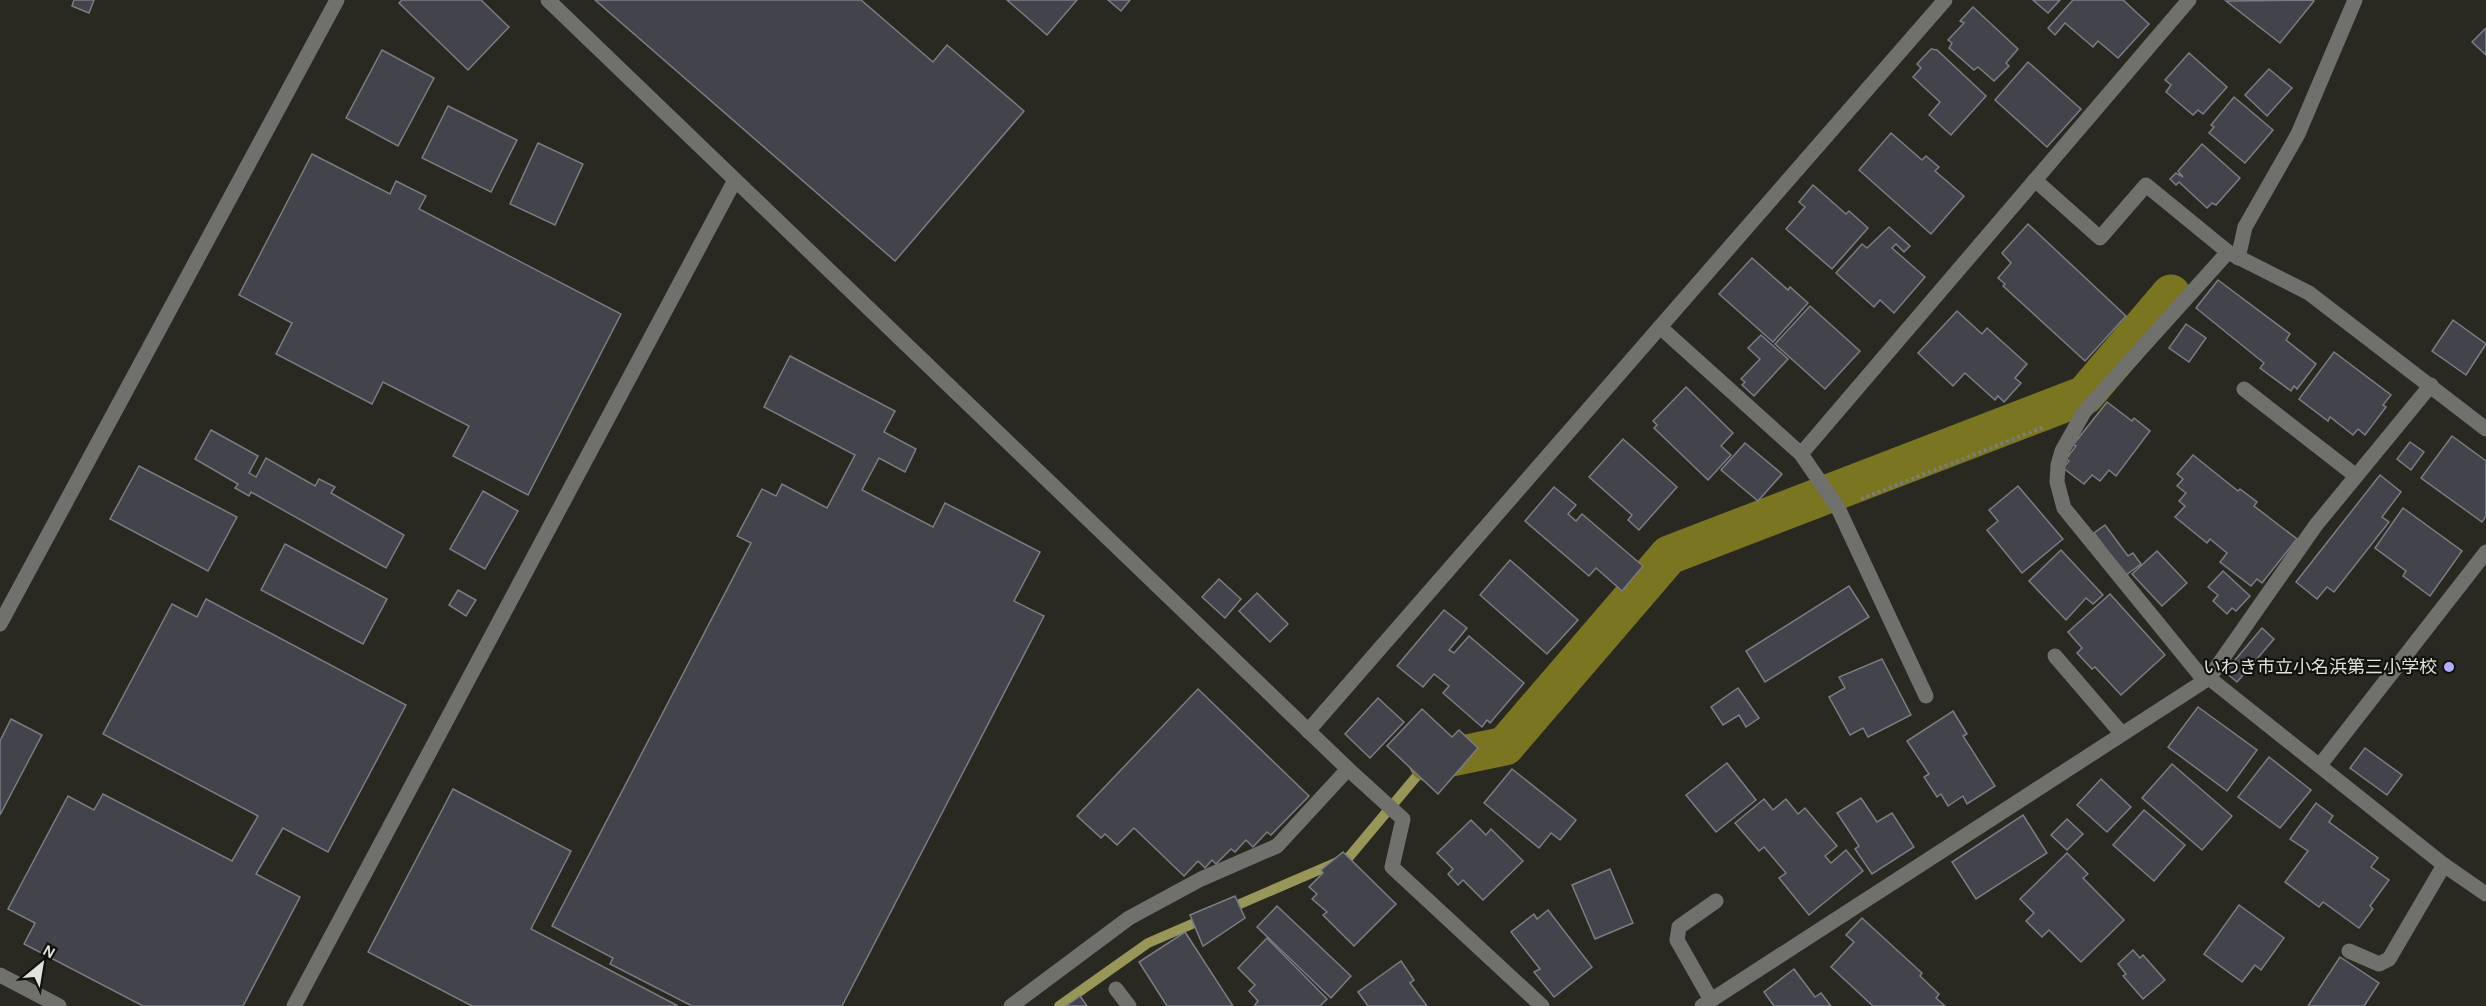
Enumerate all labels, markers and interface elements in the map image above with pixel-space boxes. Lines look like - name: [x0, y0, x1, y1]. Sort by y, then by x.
- place label: いわき市立小名浜第三小学校: [2203, 656, 2437, 678]
- marker: いわき市立小名浜第三小学校: [2442, 660, 2456, 674]
- north arrow: [12, 934, 72, 994]
- text: N: [40, 940, 59, 963]

